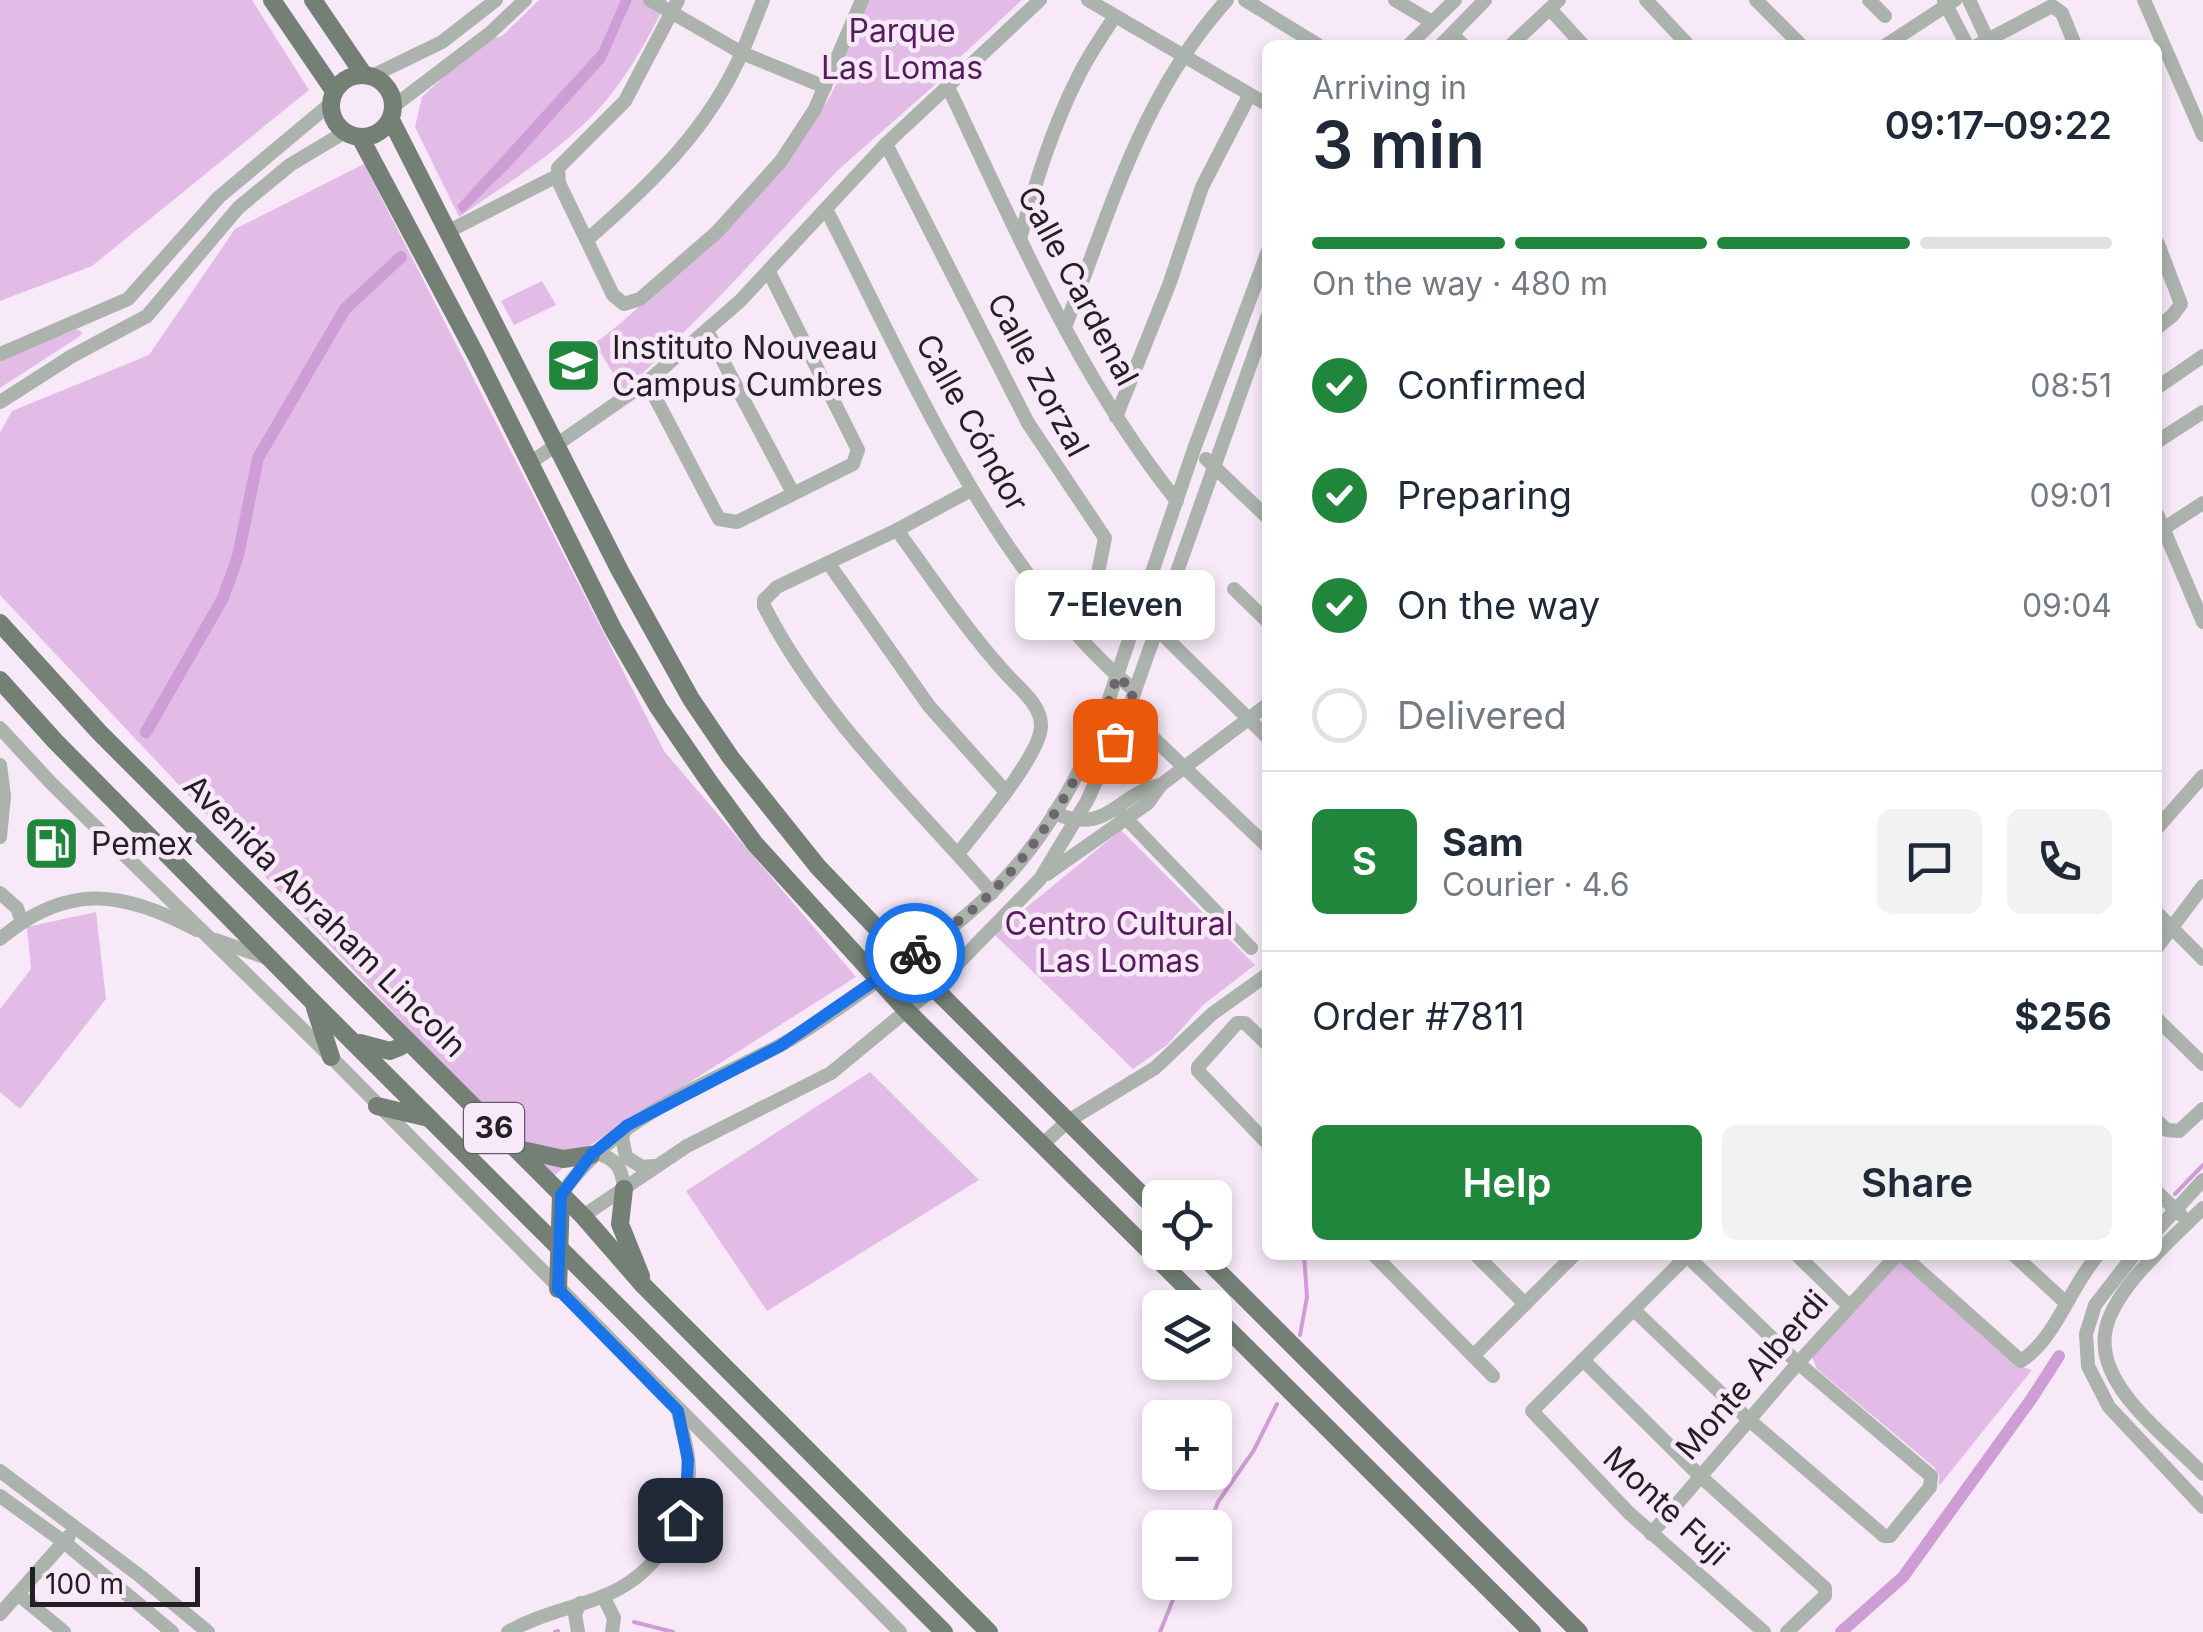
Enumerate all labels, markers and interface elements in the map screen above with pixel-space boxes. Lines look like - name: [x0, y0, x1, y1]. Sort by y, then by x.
- park label: Parque Las Lomas: [821, 11, 983, 87]
- text: Arriving in: [1312, 68, 1467, 107]
- text: 09:17–09:22: [1885, 102, 2112, 148]
- text: 3 min: [1312, 105, 1485, 184]
- street label: Calle Cardenal: [1010, 179, 1147, 392]
- text: On the way · 480 m: [1312, 264, 1608, 303]
- street label: Calle Zorzal: [979, 286, 1098, 463]
- street label: Calle Cóndor: [908, 327, 1037, 518]
- place label: Instituto Nouveau Campus Cumbres: [612, 328, 883, 404]
- school or university icon: Instituto Nouveau Campus Cumbres: [543, 336, 603, 396]
- icon: check: [1312, 358, 1367, 413]
- text: Confirmed: [1397, 362, 1587, 408]
- text: 08:51: [2030, 366, 2112, 405]
- icon: check: [1312, 468, 1367, 523]
- text: Preparing: [1397, 472, 1572, 518]
- text: 09:01: [2030, 476, 2112, 515]
- callout: 7-Eleven: [1015, 571, 1215, 641]
- icon: check: [1312, 578, 1367, 633]
- text: On the way: [1397, 582, 1600, 628]
- text: 7-Eleven: [1047, 585, 1183, 624]
- text: 09:04: [2022, 586, 2112, 625]
- text: Delivered: [1397, 692, 1567, 738]
- pin: [1073, 699, 1158, 784]
- icon: bag: [1088, 714, 1143, 769]
- street label: Avenida Abraham Lincoln: [176, 766, 475, 1065]
- button: chat: [1877, 809, 1982, 914]
- button: phone: [2007, 809, 2112, 914]
- fuel station icon: Pemex: [22, 814, 82, 874]
- text: Sam: [1442, 819, 1524, 865]
- place label: Pemex: [91, 824, 193, 863]
- text: S: [1352, 838, 1377, 884]
- text: Courier · 4.6: [1442, 865, 1630, 904]
- courier: [865, 903, 965, 1003]
- park label: Centro Cultural Las Lomas: [1005, 904, 1233, 980]
- icon: bike: [888, 926, 943, 981]
- text: Order #7811: [1312, 993, 1525, 1039]
- text: $256: [2014, 993, 2112, 1039]
- road number: 36: [464, 1103, 524, 1153]
- button: Help: [1312, 1125, 1702, 1240]
- button: Share: [1722, 1125, 2112, 1240]
- map controls: [1142, 1180, 1232, 1600]
- button: locate: [1142, 1180, 1232, 1270]
- street label: Monte Alberdi: [1667, 1282, 1836, 1467]
- button: layers: [1142, 1290, 1232, 1380]
- button: +: [1142, 1400, 1232, 1490]
- street label: Monte Fuji: [1596, 1438, 1737, 1573]
- pin: [638, 1478, 723, 1563]
- icon: home: [653, 1493, 708, 1548]
- button: −: [1142, 1510, 1232, 1600]
- scale bar: [30, 1562, 200, 1606]
- text: 100 m: [45, 1567, 124, 1601]

